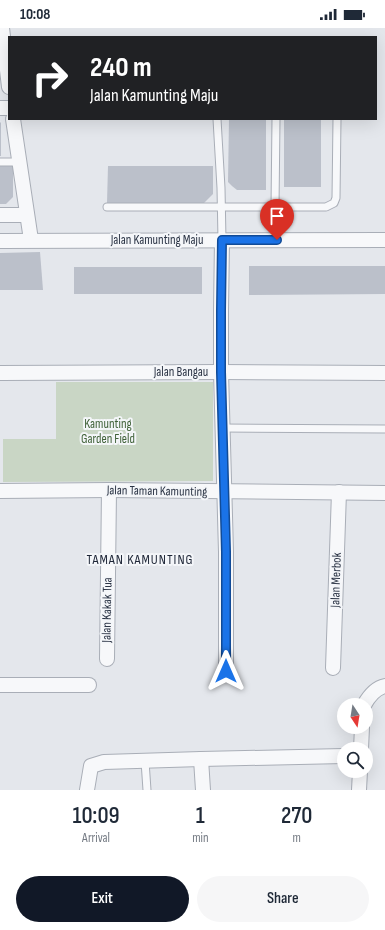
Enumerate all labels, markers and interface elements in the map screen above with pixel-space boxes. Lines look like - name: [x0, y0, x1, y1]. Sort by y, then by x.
- text: 10:08: [20, 5, 50, 24]
- text: 240 m: [90, 51, 151, 84]
- icon: right: [24, 52, 76, 104]
- text: Jalan Kamunting Maju: [90, 85, 218, 106]
- pin: [260, 199, 294, 240]
- icon: arrive: [266, 205, 288, 227]
- street label: Jalan Kamunting Maju: [110, 232, 203, 248]
- street label: Jalan Bangau: [153, 364, 208, 380]
- park label: Kamunting Garden Field: [81, 416, 135, 447]
- street label: Jalan Taman Kamunting: [106, 482, 207, 500]
- district label: TAMAN KAMUNTING: [86, 551, 194, 568]
- street label: Jalan Merbok: [327, 552, 345, 609]
- street label: Jalan Kakak Tua: [98, 577, 116, 644]
- position arrow: [205, 650, 247, 692]
- north arrow: [337, 698, 373, 734]
- map controls: [337, 698, 373, 778]
- button: search: [337, 742, 373, 778]
- text: 10:09: [73, 801, 120, 830]
- text: 1: [196, 801, 205, 830]
- text: 270: [281, 801, 312, 830]
- text: Arrival: [82, 830, 110, 846]
- text: min: [192, 830, 208, 846]
- text: m: [293, 830, 301, 846]
- button: Exit: [16, 876, 189, 922]
- button: Share: [197, 876, 369, 922]

